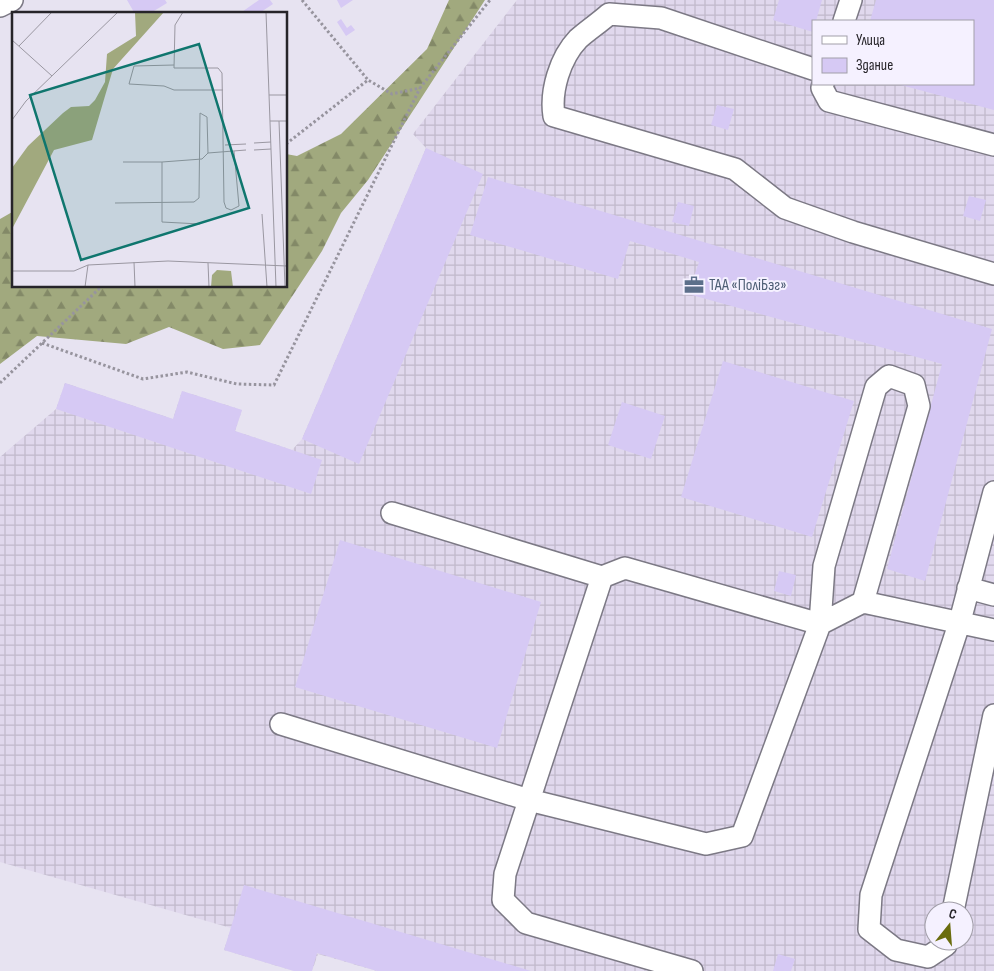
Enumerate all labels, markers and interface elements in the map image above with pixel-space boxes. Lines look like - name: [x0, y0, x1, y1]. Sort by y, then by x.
- inset map: [12, 12, 288, 288]
- legend: [812, 20, 974, 85]
- text: Улица: [856, 31, 885, 50]
- text: Здание: [856, 56, 893, 75]
- office icon: ТАА «ПоліБэг»: [683, 274, 705, 296]
- place label: ТАА «ПоліБэг»: [709, 276, 787, 295]
- north arrow: [924, 901, 974, 951]
- text: С: [947, 905, 959, 923]

